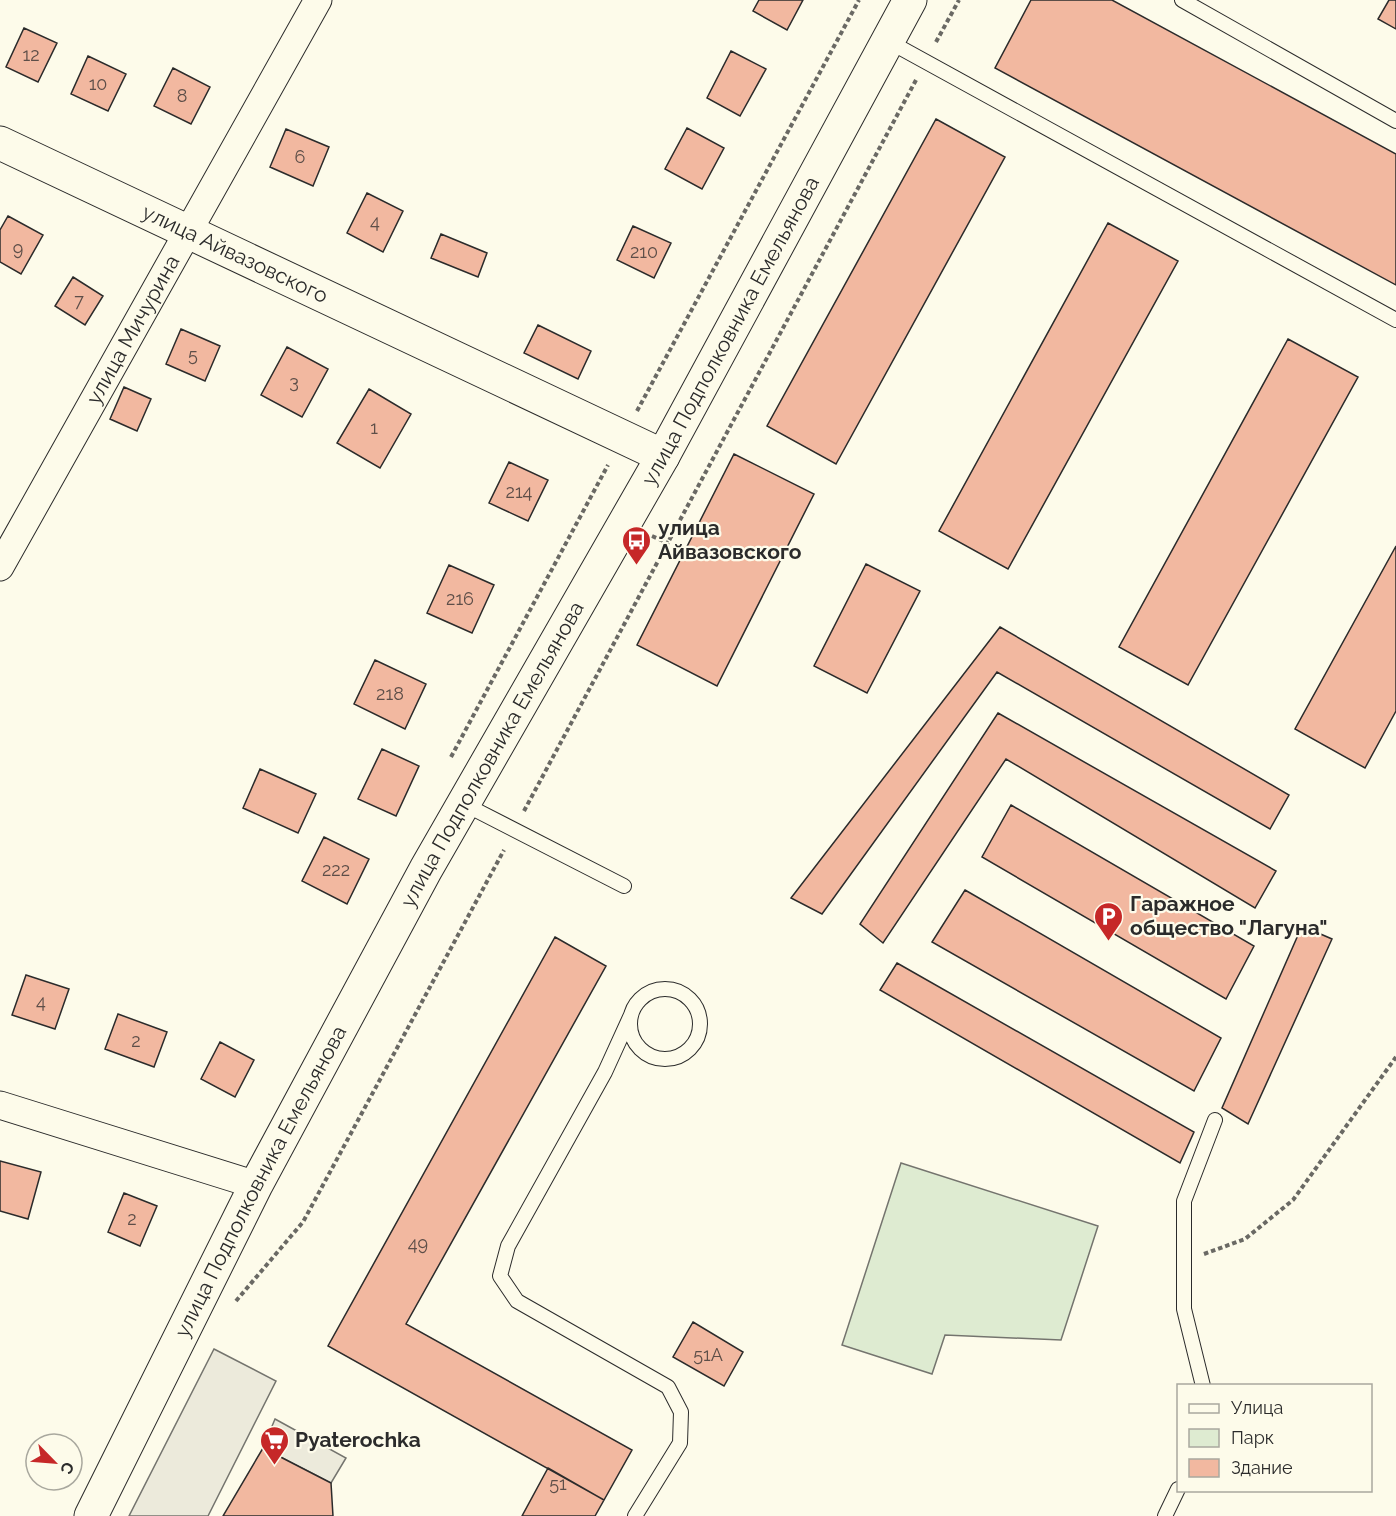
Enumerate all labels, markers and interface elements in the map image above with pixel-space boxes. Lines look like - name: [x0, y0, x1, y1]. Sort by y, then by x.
- house number: 12: [22, 44, 40, 65]
- house number: 10: [89, 73, 107, 94]
- house number: 8: [177, 85, 187, 106]
- house number: 6: [295, 146, 306, 167]
- street label: улица Подполковника Емельянова: [636, 172, 824, 489]
- street label: улица Айвазовского: [138, 199, 332, 308]
- house number: 4: [370, 211, 380, 232]
- house number: 9: [13, 238, 23, 259]
- house number: 210: [630, 241, 658, 262]
- street label: улица Мичурина: [81, 251, 184, 409]
- house number: 7: [74, 290, 84, 311]
- house number: 5: [188, 344, 198, 365]
- house number: 3: [289, 371, 299, 392]
- house number: 1: [370, 417, 378, 438]
- house number: 214: [506, 481, 533, 502]
- place label: улица Айвазовского: [658, 515, 802, 564]
- bus stop icon: улица Айвазовского: [621, 524, 653, 566]
- house number: 216: [446, 588, 474, 609]
- street label: улица Подполковника Емельянова: [395, 597, 589, 911]
- house number: 218: [376, 683, 404, 704]
- house number: 222: [322, 859, 350, 880]
- place label: Гаражное общество "Лагуна": [1130, 891, 1328, 940]
- parking icon: Гаражное общество "Лагуна": [1093, 900, 1125, 942]
- house number: 4: [36, 991, 46, 1012]
- street label: улица Подполковника Емельянова: [169, 1021, 351, 1341]
- house number: 2: [131, 1030, 141, 1051]
- house number: 2: [127, 1208, 137, 1229]
- house number: 49: [408, 1233, 428, 1254]
- house number: 51А: [693, 1344, 723, 1365]
- legend: [1177, 1384, 1372, 1492]
- text: Улица: [1231, 1397, 1283, 1418]
- supermarket icon: Pyaterochka: [258, 1424, 290, 1466]
- place label: Pyaterochka: [295, 1427, 421, 1452]
- text: Парк: [1231, 1427, 1274, 1448]
- north arrow: [24, 1432, 84, 1492]
- text: Здание: [1231, 1457, 1293, 1478]
- text: С: [56, 1459, 78, 1477]
- house number: 51: [549, 1473, 567, 1494]

